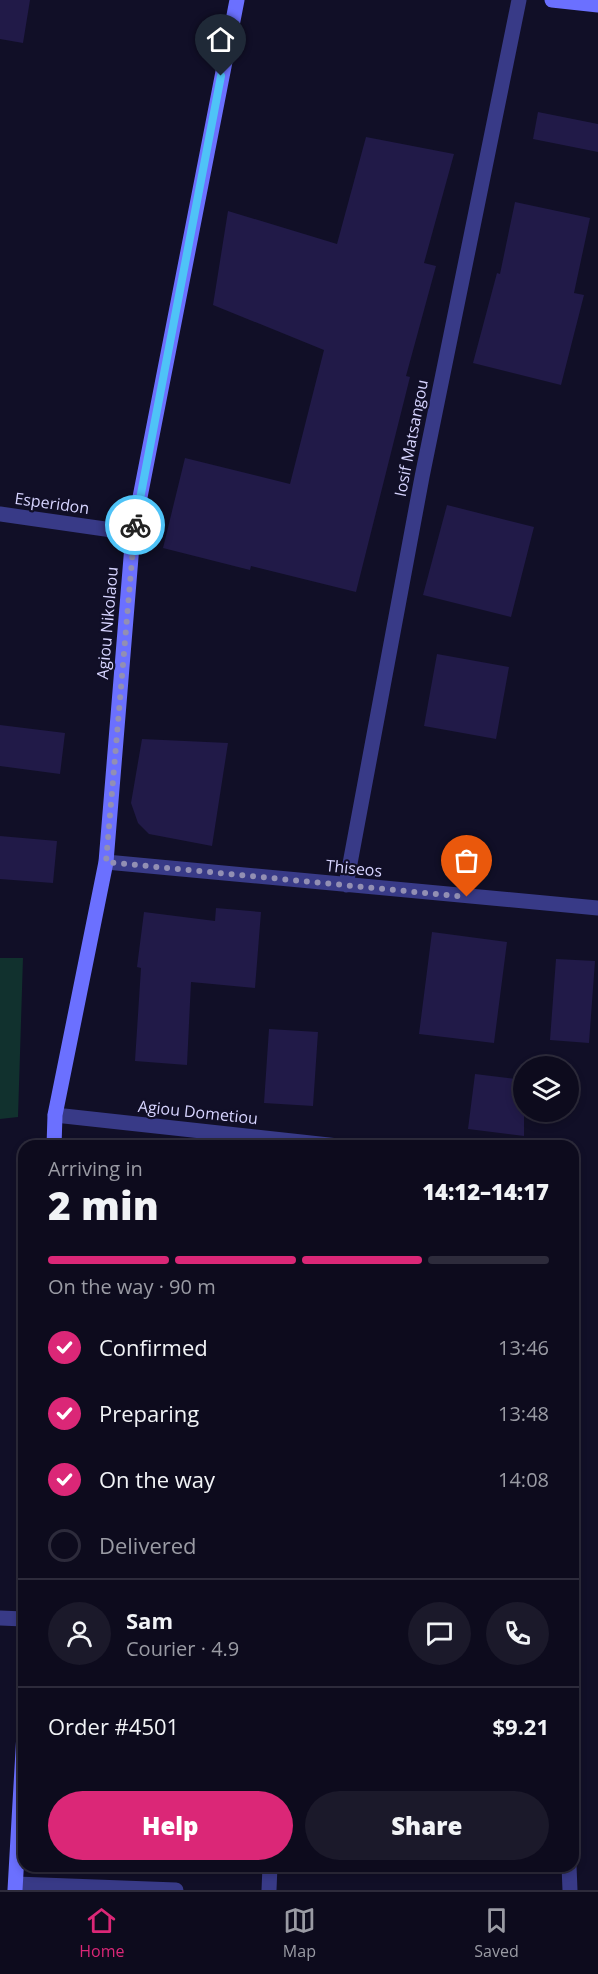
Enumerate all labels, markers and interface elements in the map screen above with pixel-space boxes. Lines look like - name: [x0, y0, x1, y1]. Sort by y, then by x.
- pin: [195, 14, 246, 76]
- icon: home: [204, 23, 237, 56]
- street label: Iosif Matsangou: [389, 378, 433, 498]
- street label: Esperidon: [13, 487, 91, 519]
- courier: [105, 495, 165, 555]
- icon: bike: [119, 509, 152, 542]
- street label: Agiou Nikolaou: [91, 566, 123, 680]
- pin: [441, 835, 492, 897]
- icon: bag: [450, 844, 483, 877]
- street label: Thiseos: [325, 854, 383, 882]
- map controls: [513, 1056, 579, 1122]
- button: layers: [513, 1056, 579, 1122]
- street label: Agiou Dometiou: [137, 1095, 259, 1129]
- text: Arriving in: [48, 1155, 143, 1182]
- text: 14:12–14:17: [422, 1176, 549, 1206]
- text: 2 min: [48, 1178, 159, 1231]
- text: On the way · 90 m: [48, 1273, 216, 1300]
- icon: check: [48, 1331, 81, 1364]
- text: Confirmed: [99, 1332, 208, 1362]
- text: 13:46: [498, 1334, 549, 1361]
- icon: check: [48, 1397, 81, 1430]
- text: Preparing: [99, 1398, 199, 1428]
- text: 13:48: [498, 1400, 549, 1427]
- icon: check: [48, 1463, 81, 1496]
- text: On the way: [99, 1464, 215, 1494]
- text: 14:08: [498, 1466, 549, 1493]
- text: Delivered: [99, 1530, 197, 1560]
- button: person: [48, 1602, 111, 1665]
- button: chat: [408, 1602, 471, 1665]
- button: phone: [486, 1602, 549, 1665]
- text: Sam: [126, 1605, 173, 1635]
- text: Courier · 4.9: [126, 1635, 239, 1662]
- text: Order #4501: [48, 1711, 179, 1741]
- text: $9.21: [492, 1711, 549, 1741]
- button: Help: [48, 1791, 293, 1860]
- button: Share: [305, 1791, 549, 1860]
- tab: Home: [79, 1904, 124, 1962]
- tab: Map: [283, 1904, 316, 1962]
- tab: Saved: [474, 1904, 519, 1962]

